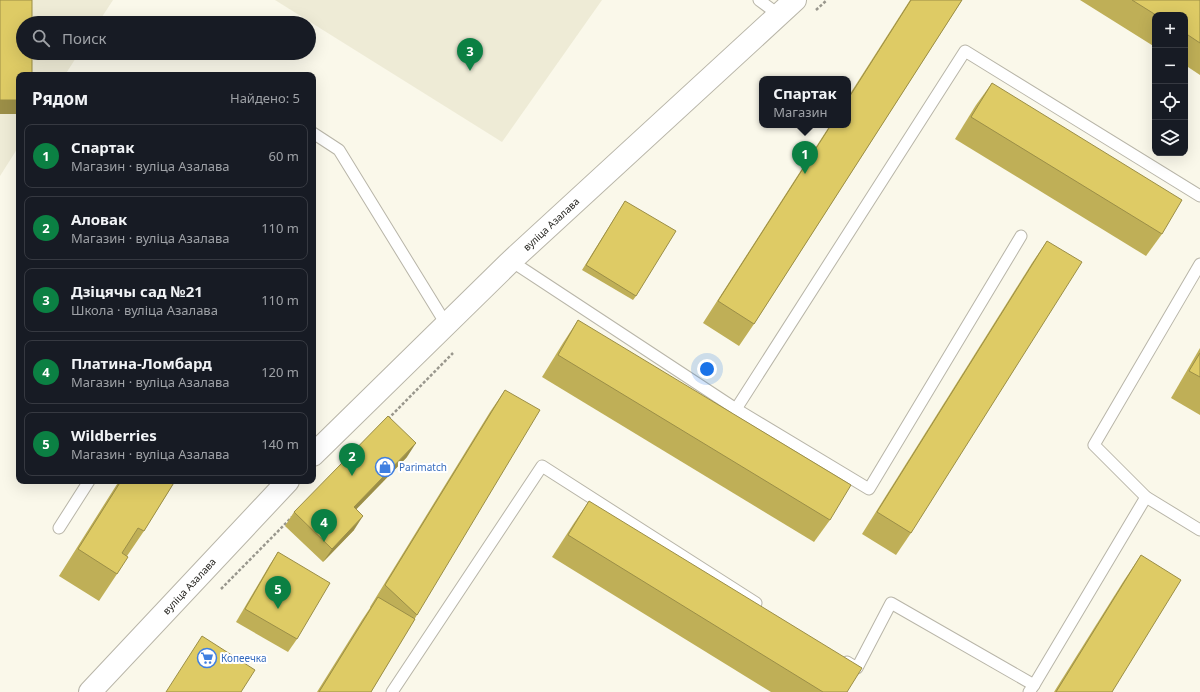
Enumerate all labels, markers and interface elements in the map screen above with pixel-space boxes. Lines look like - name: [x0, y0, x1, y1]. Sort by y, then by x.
- map controls: [1152, 12, 1188, 156]
- button: +: [1152, 12, 1188, 48]
- search box: [16, 16, 316, 60]
- icon: search: [30, 27, 52, 49]
- text: Поиск: [62, 28, 107, 48]
- pin: 3: [457, 38, 483, 71]
- button: −: [1152, 48, 1188, 84]
- popup: [759, 76, 851, 128]
- text: Спартак: [773, 83, 837, 103]
- button: locate: [1152, 84, 1188, 120]
- text: Рядом: [32, 87, 88, 110]
- text: Найдено: 5: [230, 89, 300, 107]
- text: Магазин: [773, 103, 828, 121]
- button: layers: [1152, 120, 1188, 156]
- text: Спартак: [71, 137, 135, 157]
- pin: 1: [792, 141, 818, 174]
- text: 1: [42, 147, 50, 165]
- text: 60 m: [269, 147, 299, 165]
- text: Магазин · вуліца Азалава: [71, 157, 230, 175]
- street label: вуліца Азалава: [520, 194, 582, 254]
- text: Аловак: [71, 209, 127, 229]
- text: 2: [42, 219, 50, 237]
- text: 110 m: [261, 219, 299, 237]
- text: Магазин · вуліца Азалава: [71, 229, 230, 247]
- text: Дзіцячы сад №21: [71, 281, 203, 301]
- text: 3: [42, 291, 50, 309]
- text: 110 m: [261, 291, 299, 309]
- text: Школа · вуліца Азалава: [71, 301, 218, 319]
- text: Платина-Ломбард: [71, 353, 212, 373]
- your location: [697, 359, 717, 379]
- text: 4: [42, 363, 50, 381]
- text: 120 m: [261, 363, 299, 381]
- text: Магазин · вуліца Азалава: [71, 373, 230, 391]
- text: Wildberries: [71, 425, 157, 445]
- text: 5: [42, 435, 50, 453]
- text: 140 m: [261, 435, 299, 453]
- pin: 2: [339, 443, 365, 476]
- text: Магазин · вуліца Азалава: [71, 445, 230, 463]
- shop icon: Parimatch: [374, 456, 396, 478]
- place label: Parimatch: [399, 460, 447, 474]
- pin: 4: [311, 509, 337, 542]
- street label: вуліца Азалава: [159, 555, 219, 617]
- pin: 5: [265, 576, 291, 609]
- supermarket icon: Копеечка: [196, 647, 218, 669]
- place label: Копеечка: [221, 651, 267, 665]

